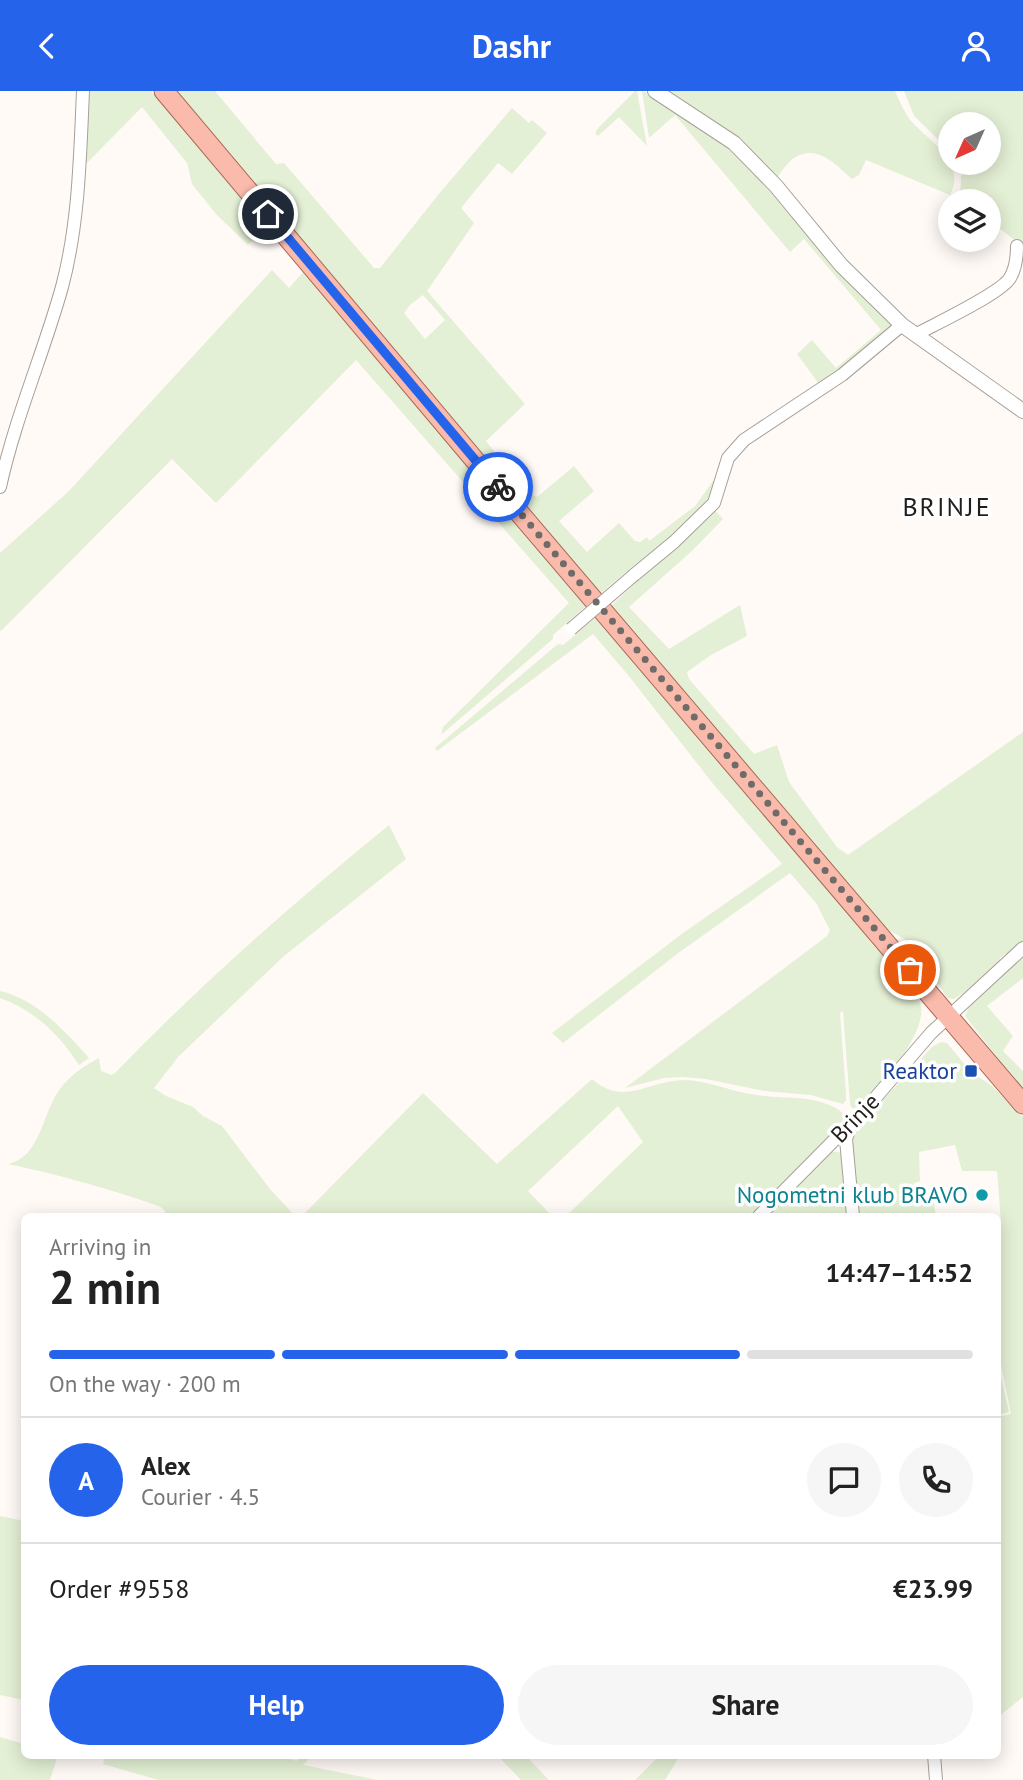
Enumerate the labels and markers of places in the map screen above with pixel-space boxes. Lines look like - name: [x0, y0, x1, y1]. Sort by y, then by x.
- pin: [238, 184, 298, 244]
- pin: [880, 940, 940, 1000]
- place label: Reaktor: [883, 1056, 957, 1085]
- marker: Reaktor: [963, 1063, 979, 1079]
- place label: Nogometni klub BRAVO: [737, 1180, 968, 1209]
- marker: Nogometni klub BRAVO: [974, 1187, 990, 1203]

